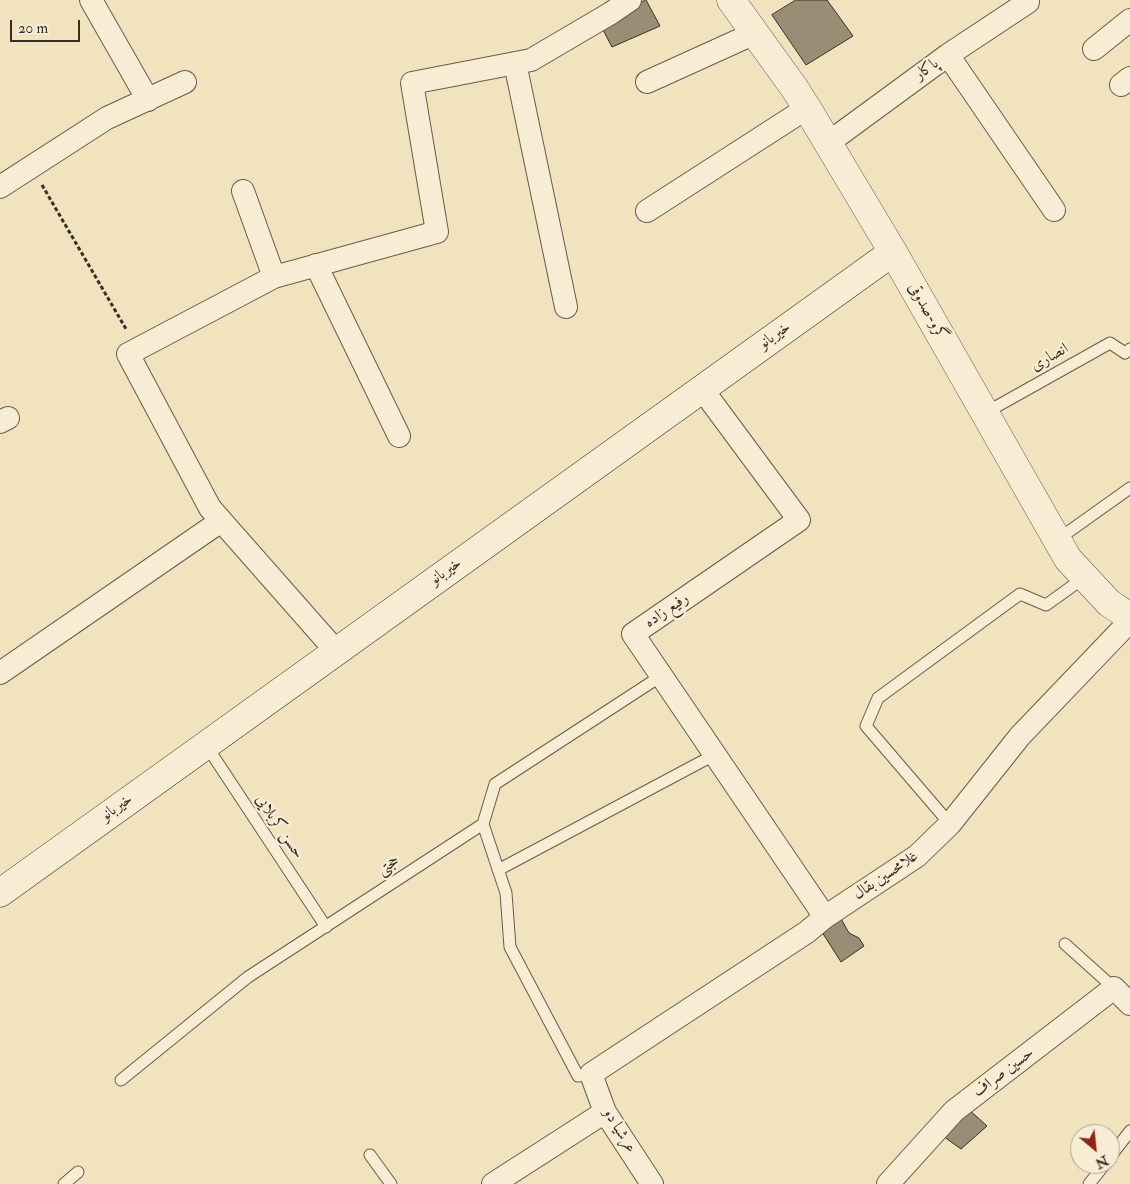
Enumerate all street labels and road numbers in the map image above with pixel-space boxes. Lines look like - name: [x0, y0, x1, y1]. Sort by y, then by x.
- street label: پاکار: [911, 55, 943, 85]
- street label: گرو-صدوقی: [903, 280, 951, 344]
- street label: خیربانو: [755, 318, 795, 354]
- street label: انصاری: [1028, 340, 1072, 376]
- street label: خیربانو: [426, 554, 466, 590]
- street label: رفیع زاده: [641, 589, 693, 633]
- street label: خیربانو: [97, 790, 137, 826]
- street label: حسن کربلایی: [251, 791, 307, 863]
- street label: غلامحسین بقال: [850, 847, 922, 905]
- street label: حجتی: [374, 852, 404, 880]
- street label: حسین صراف: [970, 1044, 1038, 1102]
- street label: عرشیا دو: [598, 1105, 640, 1157]

